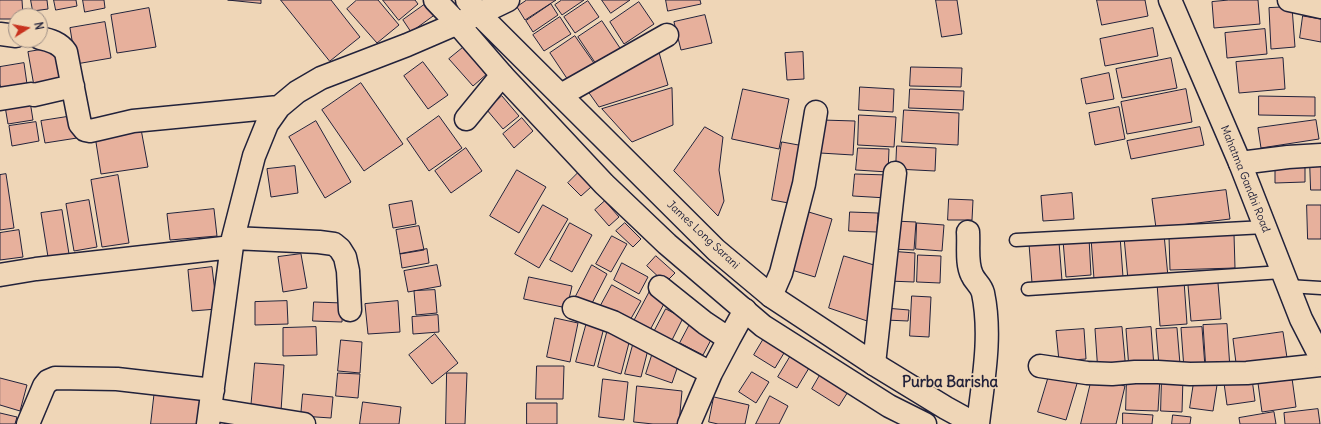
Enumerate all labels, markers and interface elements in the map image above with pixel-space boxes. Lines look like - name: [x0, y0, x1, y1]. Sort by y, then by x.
- north arrow: [8, 8, 48, 48]
- text: N: [31, 21, 46, 31]
- street label: Mahatma Gandhi Road: [1217, 124, 1273, 234]
- street label: James Long Sarani: [664, 198, 742, 272]
- district label: Purba Barisha: [902, 374, 998, 392]

